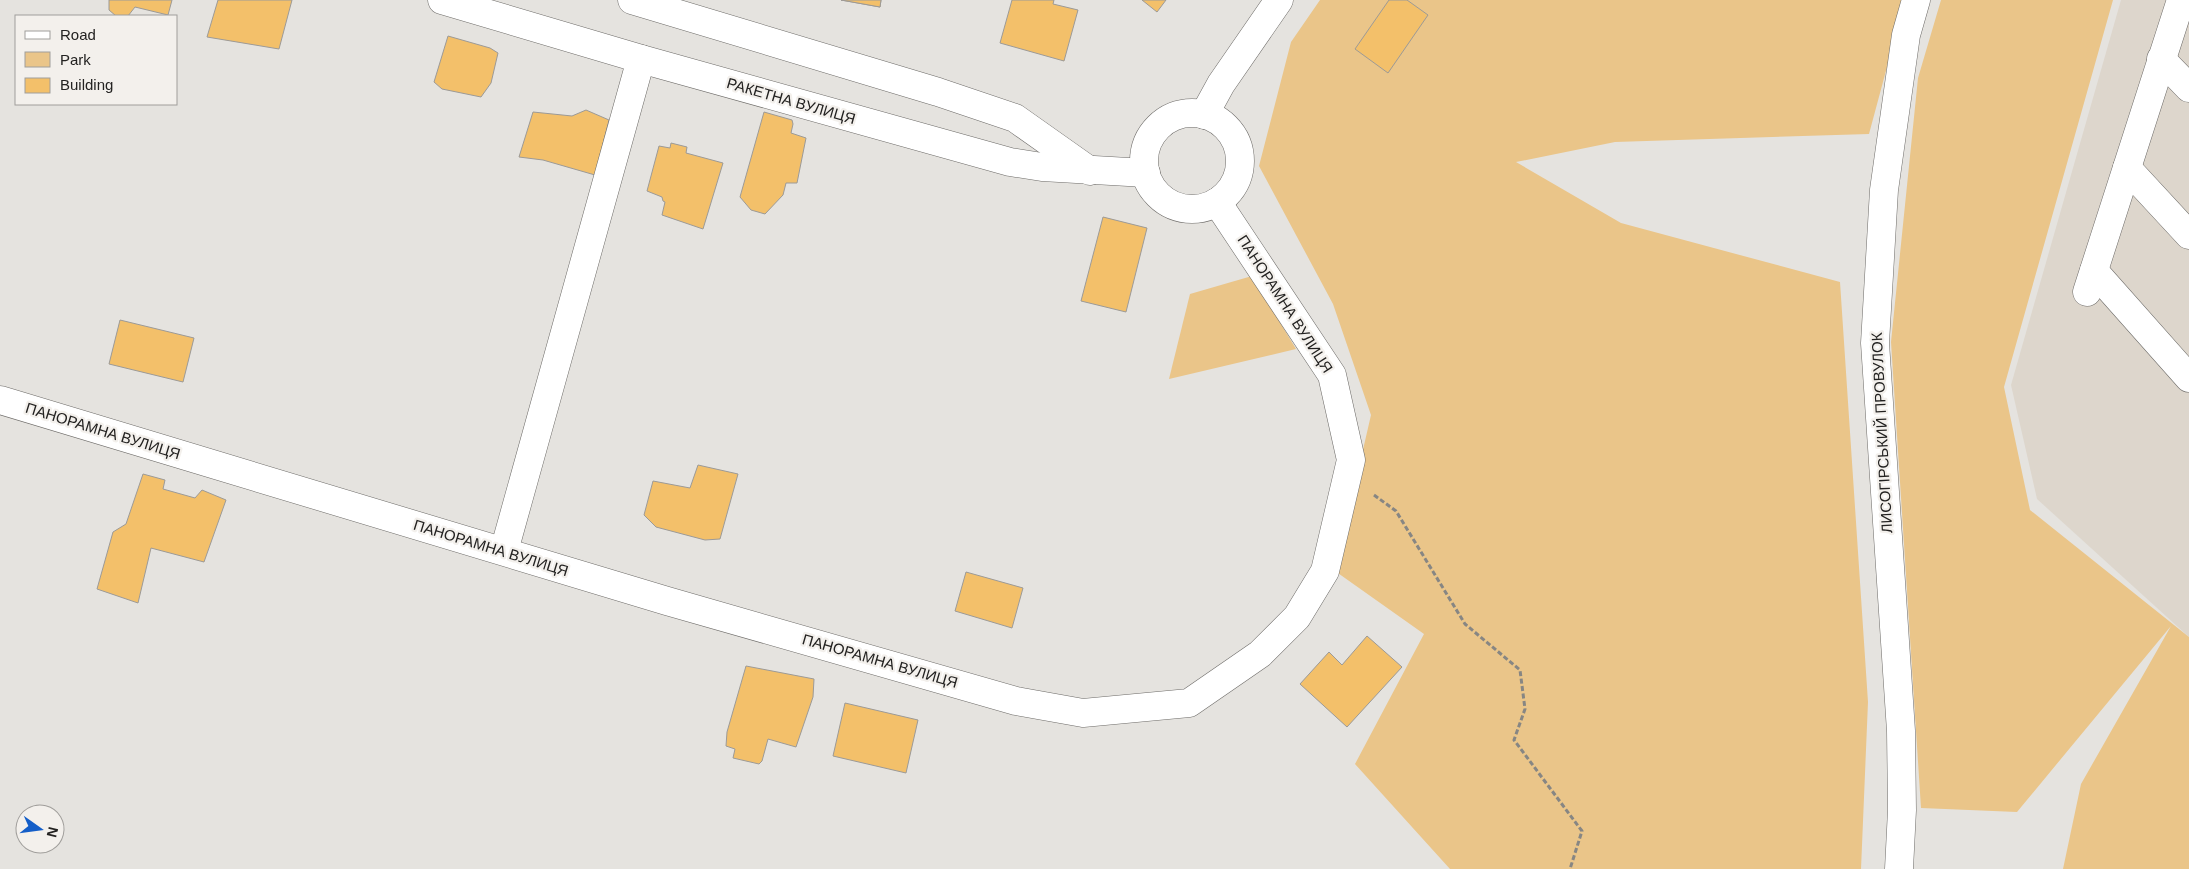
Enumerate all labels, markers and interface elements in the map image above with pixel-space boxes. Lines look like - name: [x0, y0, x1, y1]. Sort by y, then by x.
- legend: [15, 15, 178, 105]
- text: Road: [60, 26, 96, 43]
- text: Park: [60, 51, 91, 68]
- street label: РАКЕТНА ВУЛИЦЯ: [725, 74, 857, 127]
- text: Building: [60, 76, 113, 93]
- street label: ПАНОРАМНА ВУЛИЦЯ: [1234, 232, 1336, 376]
- street label: ЛИСОГІРСЬКИЙ ПРОВУЛОК: [1868, 332, 1895, 534]
- street label: ПАНОРАМНА ВУЛИЦЯ: [24, 399, 183, 462]
- street label: ПАНОРАМНА ВУЛИЦЯ: [412, 516, 571, 579]
- street label: ПАНОРАМНА ВУЛИЦЯ: [800, 630, 960, 691]
- north arrow: [15, 804, 65, 854]
- text: N: [44, 825, 62, 839]

